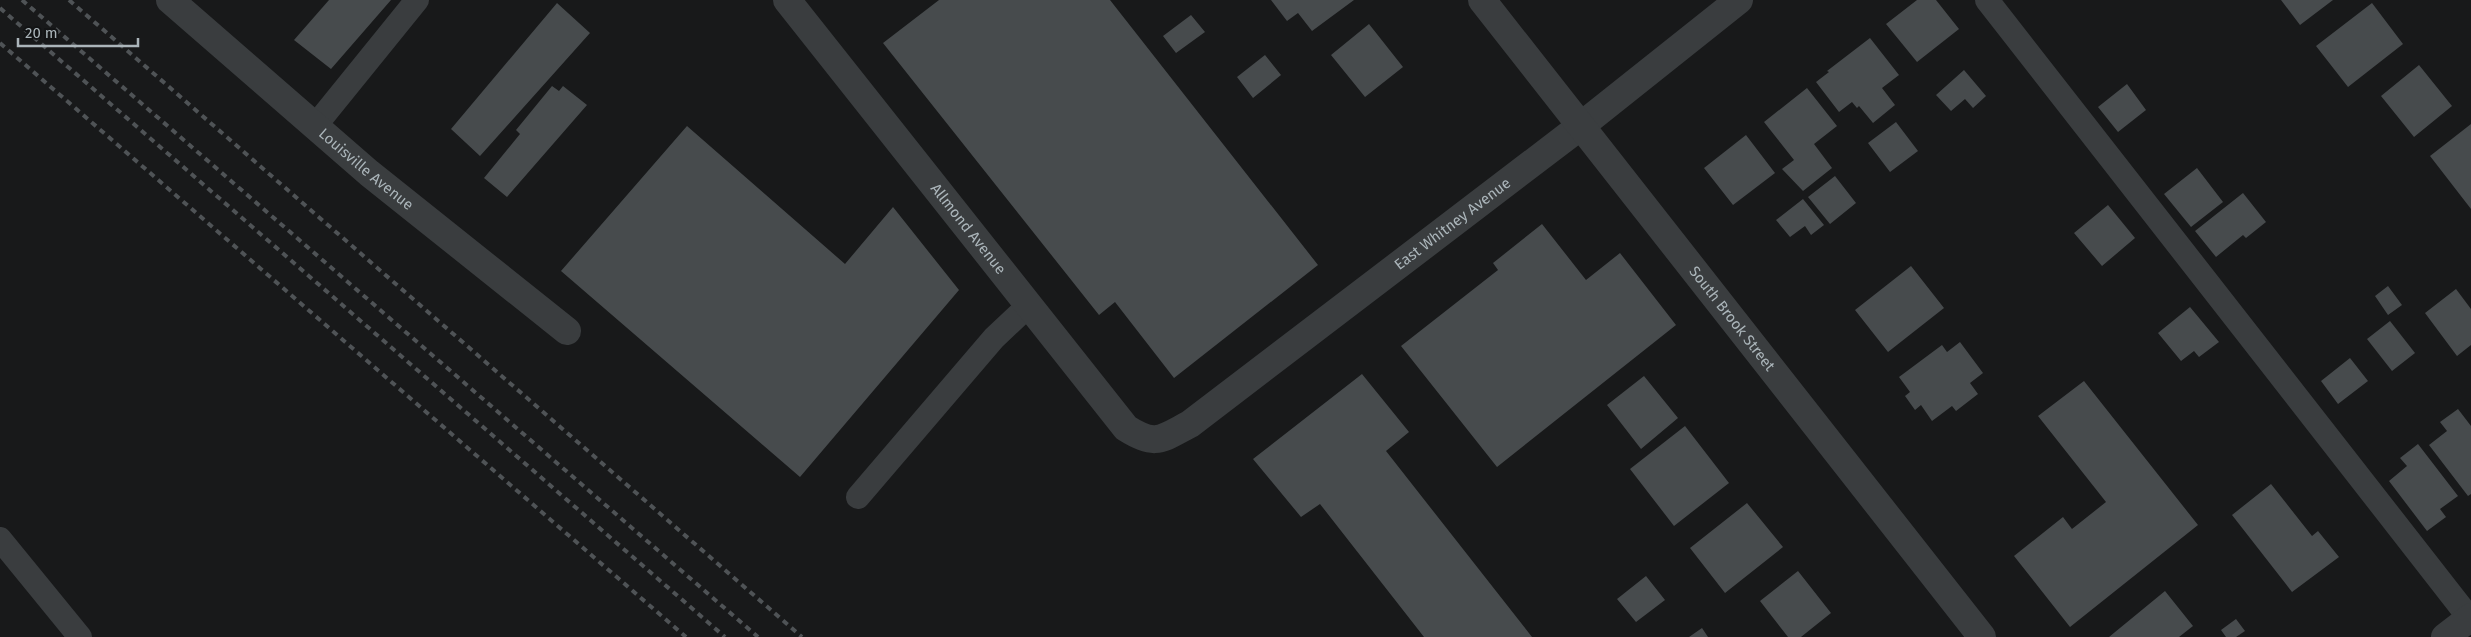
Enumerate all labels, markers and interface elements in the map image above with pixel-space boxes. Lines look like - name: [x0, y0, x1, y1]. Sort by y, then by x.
- scale bar: [18, 15, 138, 47]
- text: 20 m: [25, 24, 58, 42]
- street label: Louisville Avenue: [315, 124, 417, 214]
- street label: East Whitney Avenue: [1391, 174, 1514, 274]
- street label: Allmond Avenue: [927, 180, 1010, 278]
- street label: South Brook Street: [1685, 263, 1779, 375]

